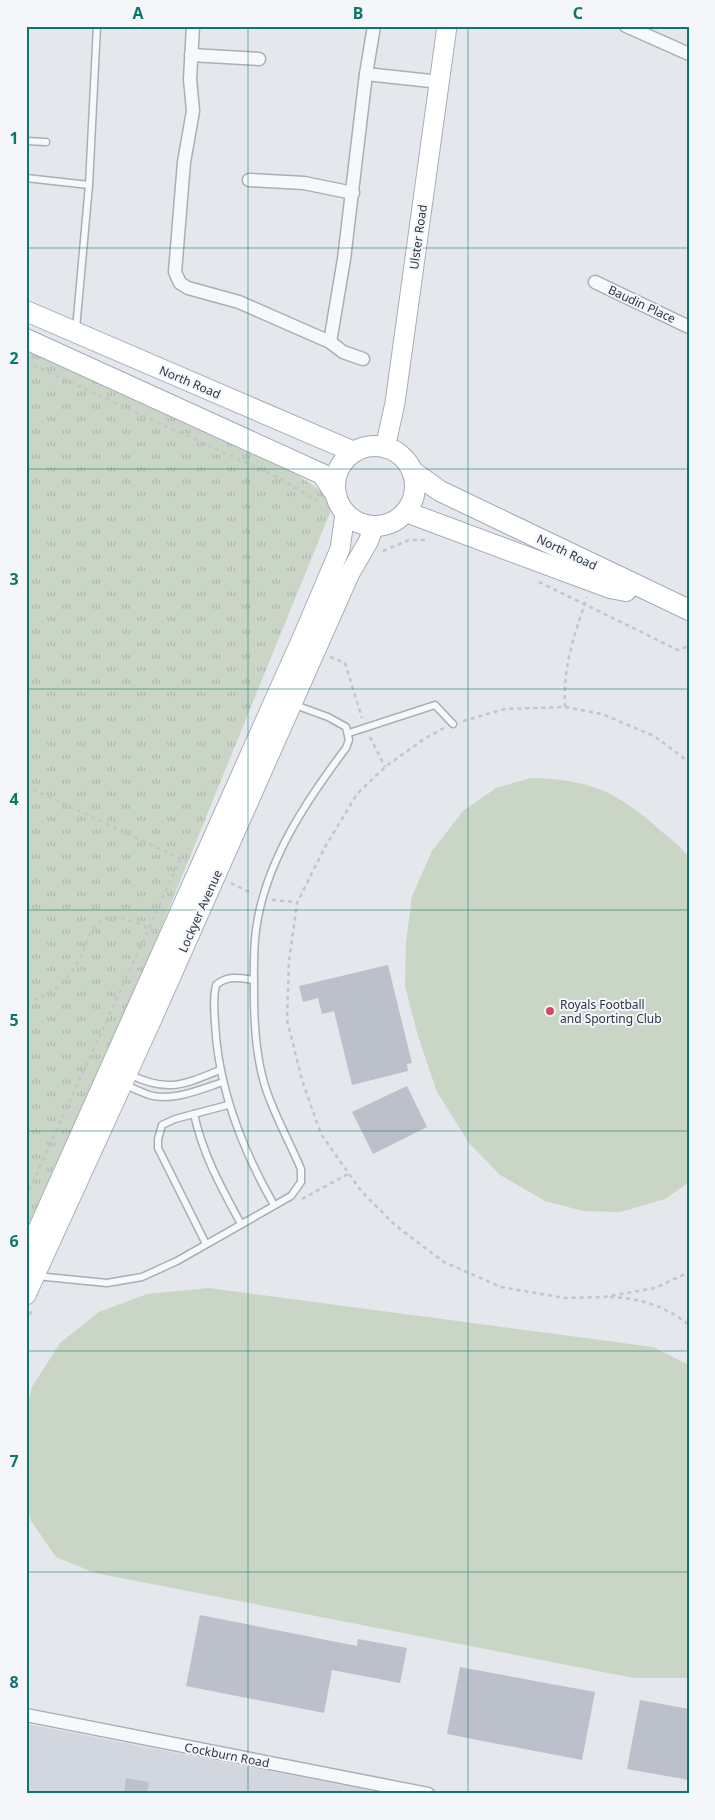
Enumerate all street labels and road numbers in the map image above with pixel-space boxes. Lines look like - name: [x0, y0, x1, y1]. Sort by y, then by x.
- street label: Ulster Road: [405, 203, 431, 271]
- street label: Baudin Place: [606, 281, 679, 327]
- street label: North Road: [157, 361, 223, 403]
- street label: North Road: [534, 530, 600, 574]
- street label: Lockyer Avenue: [174, 867, 226, 955]
- street label: Cockburn Road: [183, 1738, 271, 1772]

